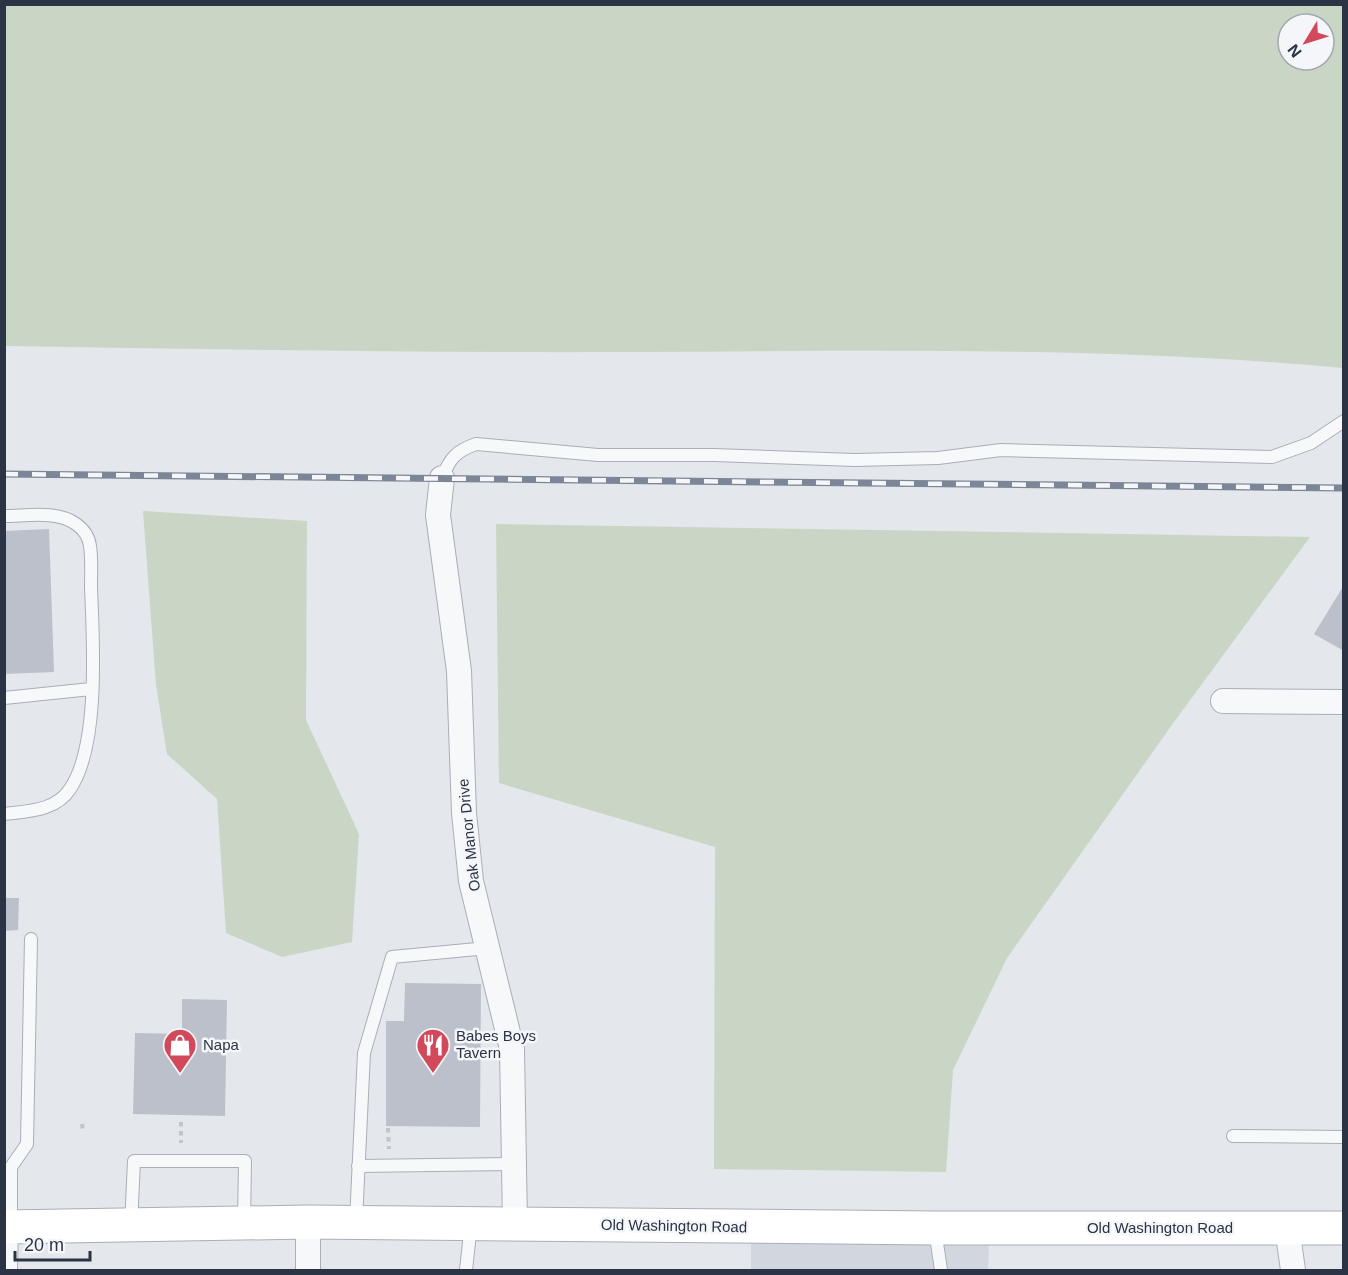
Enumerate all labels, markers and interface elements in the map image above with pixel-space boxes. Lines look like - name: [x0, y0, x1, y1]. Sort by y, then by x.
- north arrow: [1276, 12, 1336, 72]
- text: N: [1284, 41, 1305, 61]
- street label: Oak Manor Drive: [454, 778, 483, 892]
- shop icon: Napa: [162, 1027, 198, 1074]
- restaurant icon: Babes Boys Tavern: [415, 1027, 451, 1074]
- place label: Babes Boys Tavern: [456, 1027, 536, 1061]
- place label: Napa: [203, 1036, 240, 1053]
- street label: Old Washington Road: [601, 1216, 747, 1235]
- street label: Old Washington Road: [1087, 1219, 1233, 1236]
- scale bar: [15, 1224, 90, 1262]
- text: 20 m: [24, 1235, 64, 1255]

